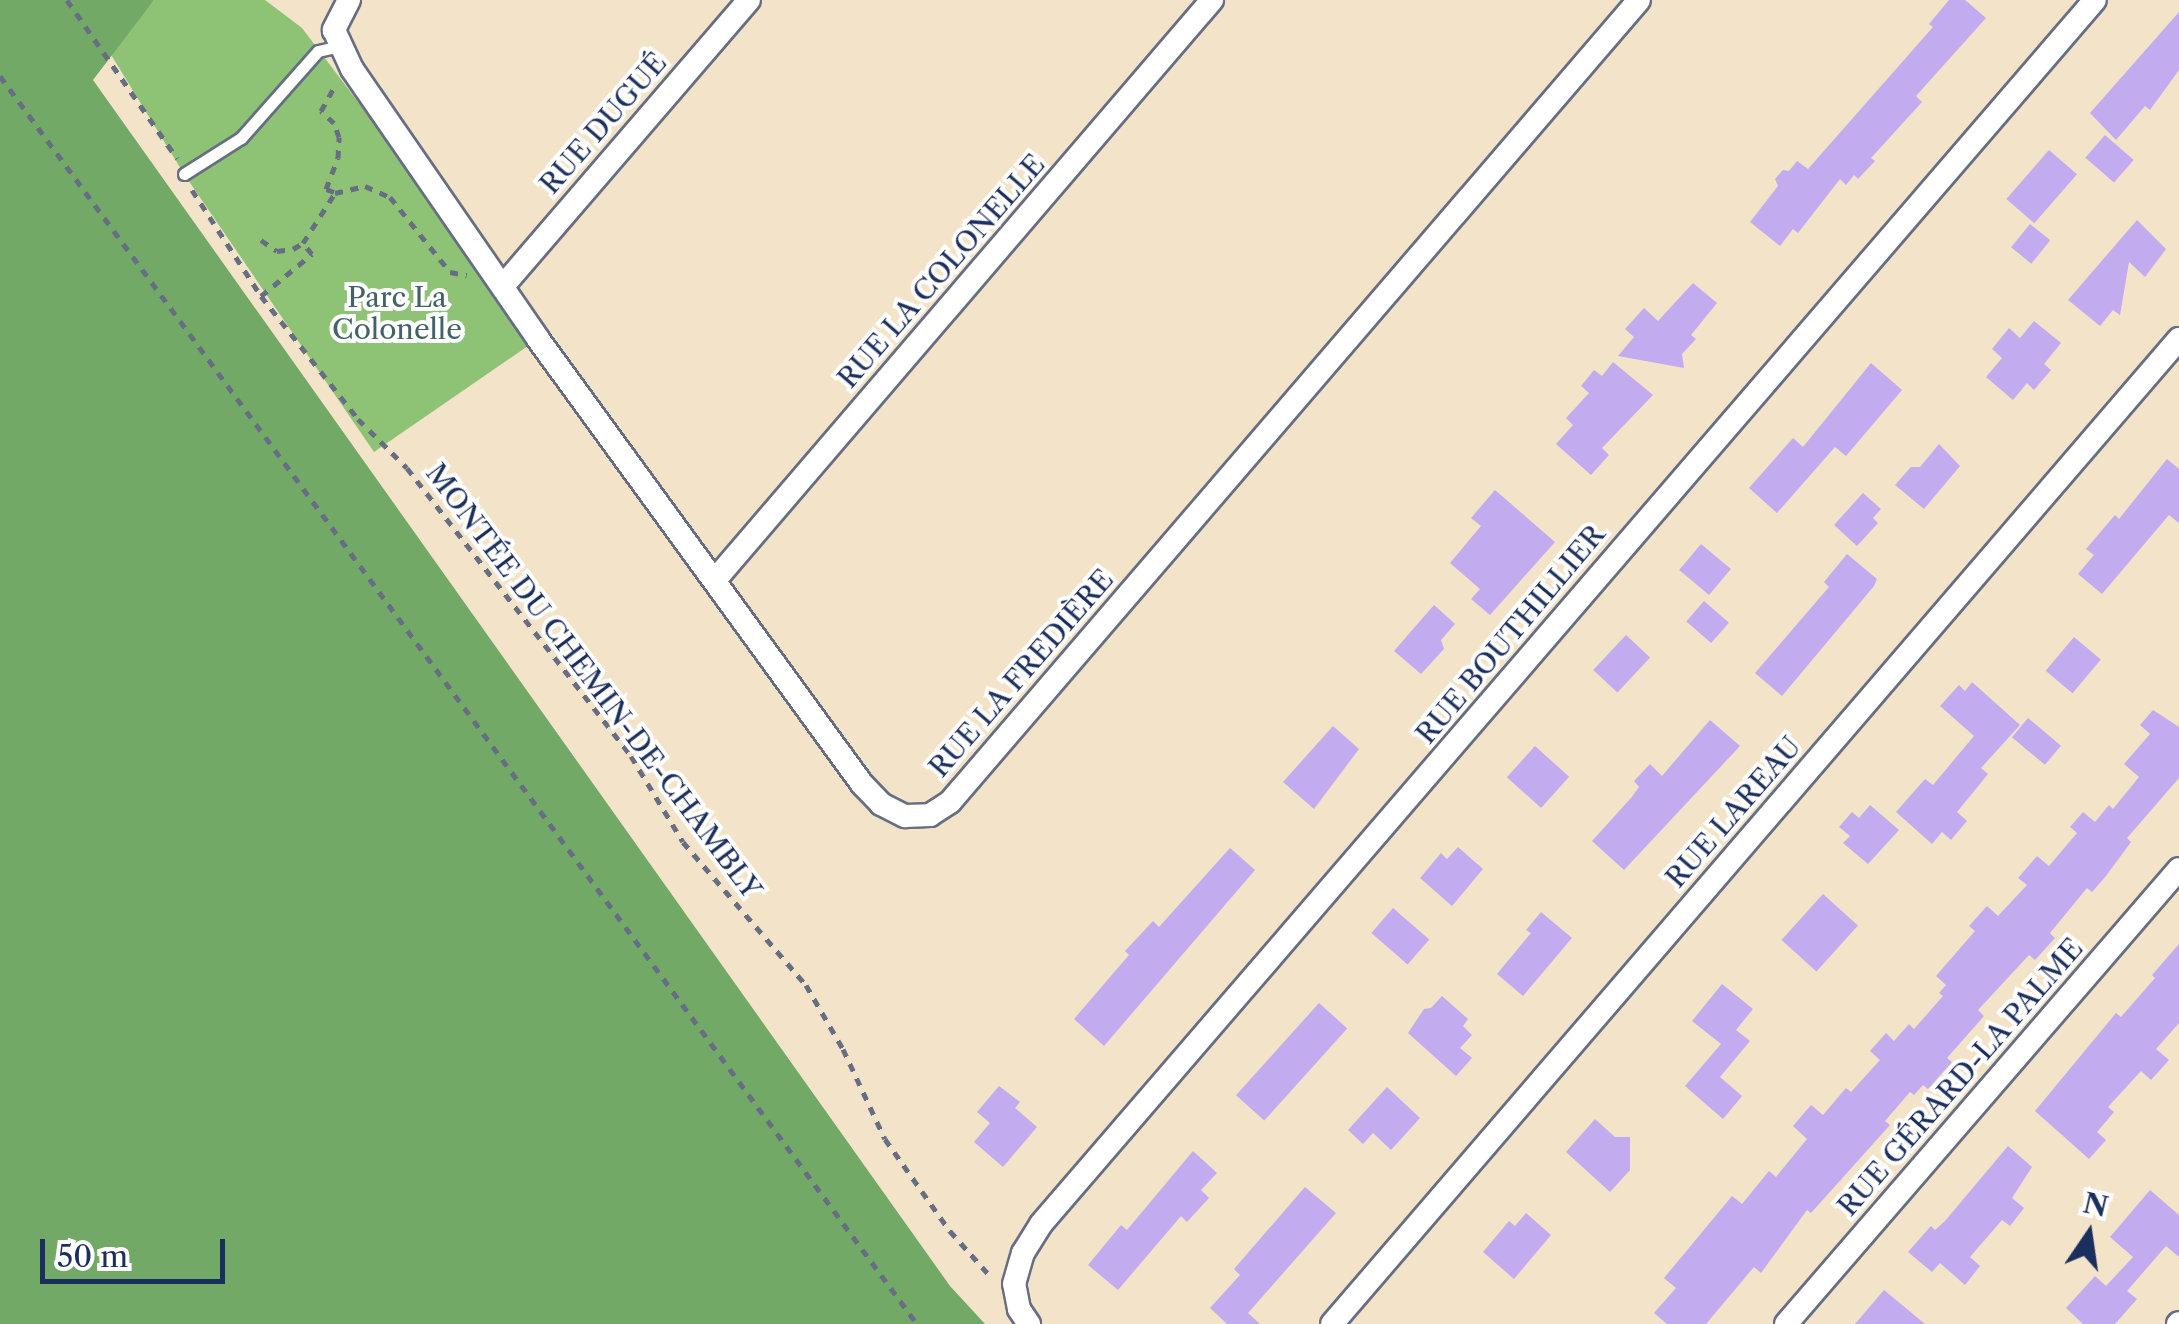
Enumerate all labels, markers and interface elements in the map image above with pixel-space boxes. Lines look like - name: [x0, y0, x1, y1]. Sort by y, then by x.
- street label: RUE DUGUÉ: [533, 46, 673, 200]
- street label: RUE LA COLONELLE: [830, 147, 1052, 395]
- park label: Parc La Colonelle: [332, 280, 462, 346]
- street label: MONTÉE DU CHEMIN-DE-CHAMBLY: [419, 457, 769, 905]
- street label: RUE BOUTHILLIER: [1409, 518, 1611, 750]
- street label: RUE LA FREDIÈRE: [921, 562, 1121, 784]
- street label: RUE LAREAU: [1658, 730, 1808, 894]
- street label: RUE GÉRARD-LA PALME: [1830, 931, 2090, 1223]
- north arrow: [2039, 1184, 2139, 1284]
- text: N: [2080, 1185, 2111, 1224]
- scale bar: [45, 1219, 230, 1281]
- text: 50 m: [57, 1238, 128, 1275]

